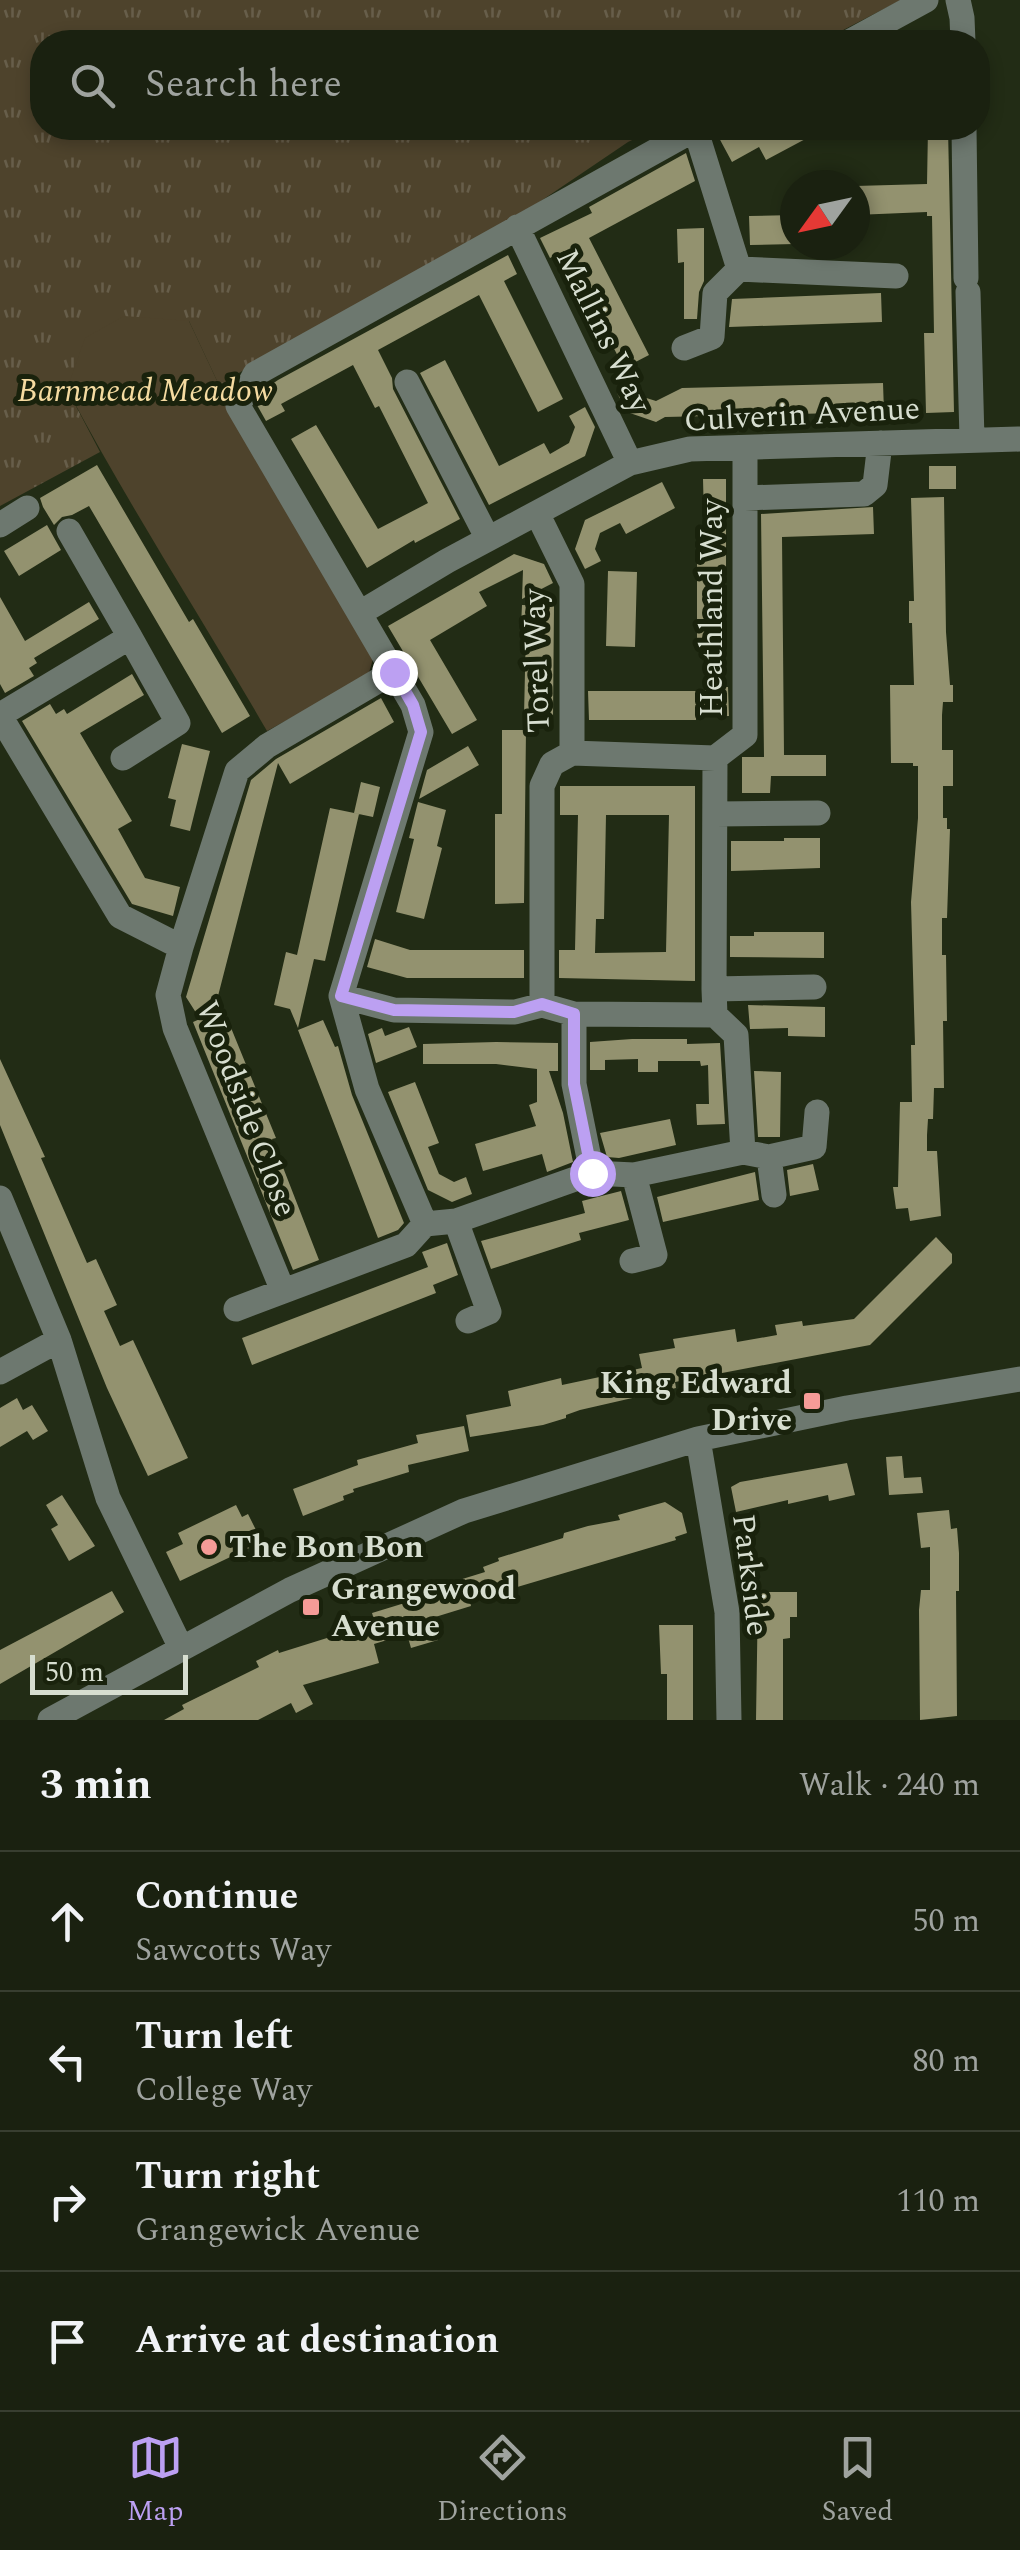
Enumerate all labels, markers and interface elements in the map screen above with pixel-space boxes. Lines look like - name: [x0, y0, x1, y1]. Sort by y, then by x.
- search box: [30, 30, 990, 140]
- text: Search here: [145, 56, 342, 114]
- icon: search: [65, 58, 120, 113]
- north arrow: [780, 170, 870, 260]
- street label: Mallins Way: [542, 241, 665, 423]
- park label: Barnmead Meadow: [17, 367, 273, 416]
- street label: Culverin Avenue: [683, 384, 921, 446]
- street label: Heathland Way: [688, 497, 737, 717]
- street label: Torel Way: [510, 586, 564, 734]
- route end: [372, 650, 418, 696]
- street label: Woodside Close: [182, 994, 310, 1224]
- route start: [570, 1151, 616, 1197]
- place label: King Edward Drive: [599, 1359, 792, 1445]
- marker: King Edward Drive: [801, 1390, 823, 1412]
- street label: Parkside: [718, 1511, 782, 1639]
- place label: The Bon Bon: [229, 1523, 424, 1572]
- marker: The Bon Bon: [198, 1536, 220, 1558]
- place label: Grangewood Avenue: [331, 1565, 516, 1651]
- marker: Grangewood Avenue: [300, 1596, 322, 1618]
- scale bar: [30, 1650, 188, 1694]
- text: 50 m: [45, 1651, 104, 1694]
- text: 3 min: [40, 1754, 152, 1817]
- text: Walk · 240 m: [799, 1761, 980, 1810]
- text: Continue: [135, 1868, 298, 1926]
- icon: ahead: [40, 1894, 95, 1949]
- text: 50 m: [912, 1897, 980, 1946]
- text: Sawcotts Way: [135, 1926, 331, 1975]
- text: Turn left: [135, 2008, 293, 2066]
- icon: left: [40, 2034, 95, 2089]
- text: 80 m: [912, 2037, 980, 2086]
- text: College Way: [135, 2066, 312, 2115]
- text: Turn right: [135, 2148, 320, 2206]
- icon: right: [40, 2174, 95, 2229]
- text: 110 m: [896, 2177, 980, 2226]
- text: Grangewick Avenue: [135, 2206, 420, 2255]
- text: Arrive at destination: [135, 2312, 499, 2370]
- icon: arrive: [40, 2314, 95, 2369]
- tab: Map: [127, 2430, 183, 2533]
- tab: Directions: [437, 2430, 568, 2533]
- tab: Saved: [821, 2430, 893, 2533]

